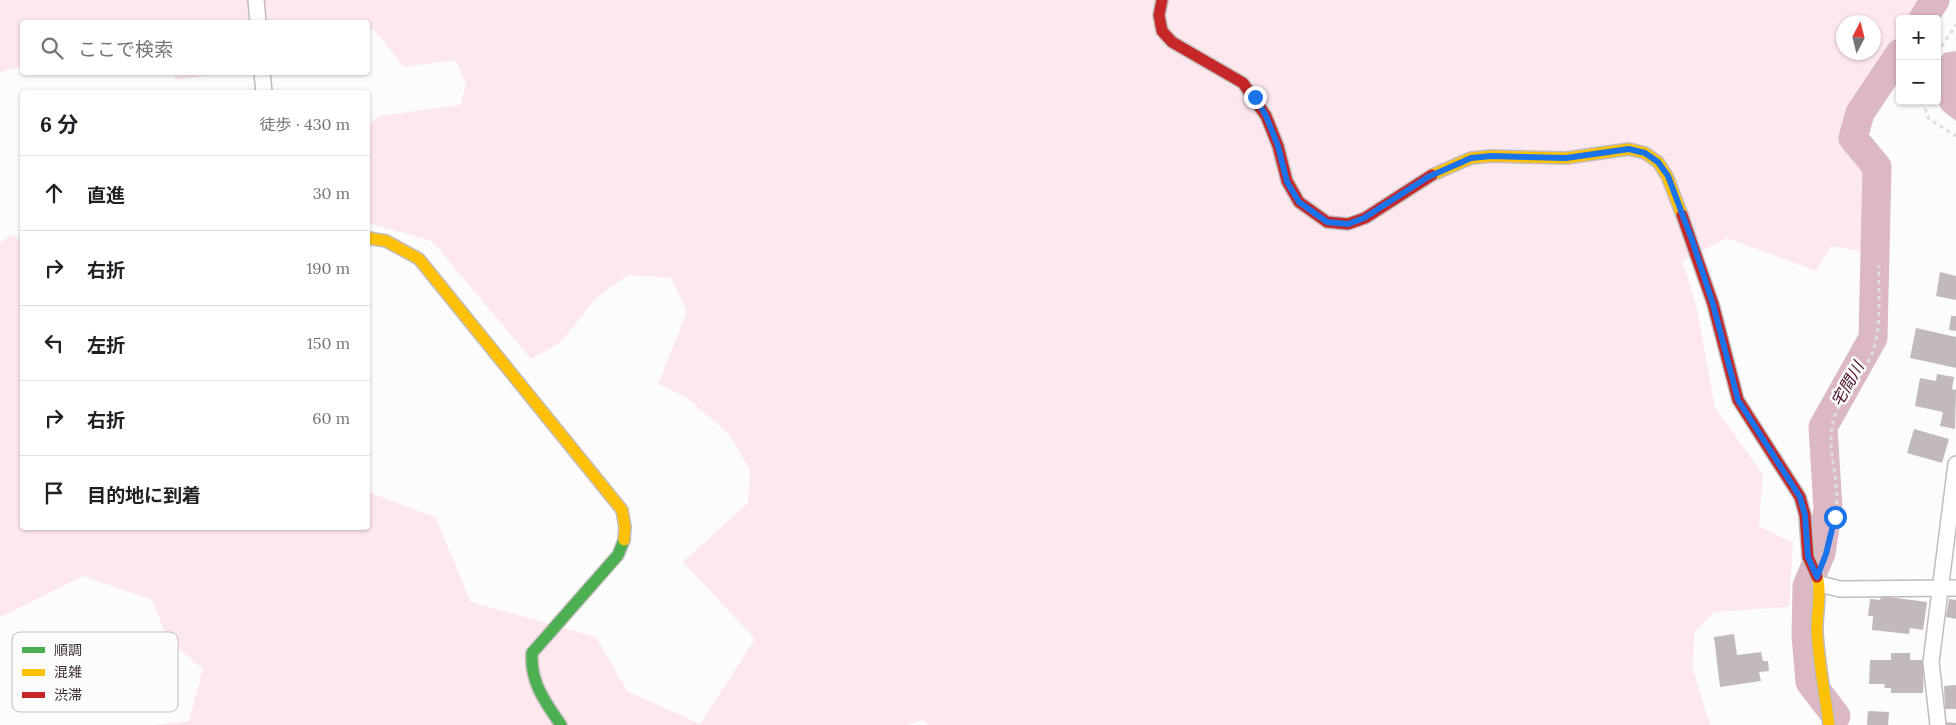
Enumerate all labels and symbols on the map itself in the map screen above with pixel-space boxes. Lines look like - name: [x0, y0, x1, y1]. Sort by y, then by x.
- north arrow: [1836, 15, 1881, 60]
- route end: [1244, 86, 1267, 109]
- water label: 宅間川: [1826, 356, 1869, 410]
- route start: [1824, 506, 1847, 529]
- legend: [12, 632, 178, 712]
- text: 順調: [54, 641, 82, 659]
- text: 混雑: [54, 663, 82, 681]
- text: 渋滞: [54, 686, 82, 704]

